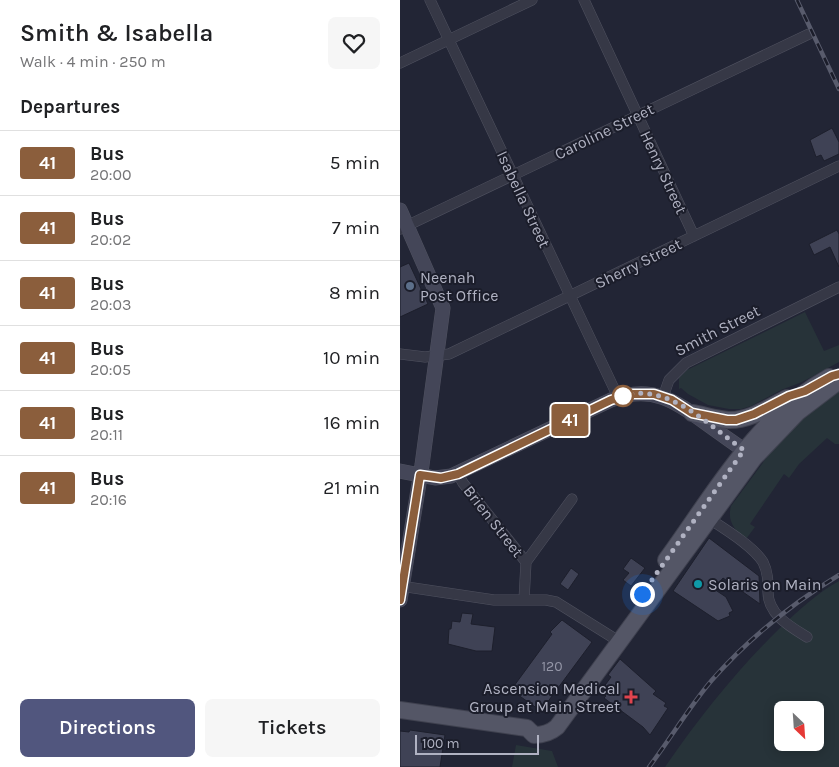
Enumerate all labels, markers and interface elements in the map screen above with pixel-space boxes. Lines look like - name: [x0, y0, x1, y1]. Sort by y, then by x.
- button: heart: [328, 17, 380, 69]
- text: Smith & Isabella: [20, 19, 213, 47]
- text: Walk · 4 min · 250 m: [20, 52, 166, 71]
- text: Departures: [20, 96, 120, 118]
- street label: Caroline Street: [552, 99, 657, 164]
- street label: Henry Street: [636, 128, 691, 217]
- text: Bus: [90, 143, 124, 165]
- street label: Isabella Street: [493, 148, 554, 251]
- text: 41: [39, 152, 56, 174]
- text: 5 min: [330, 152, 380, 174]
- text: 20:00: [90, 165, 131, 184]
- text: Bus: [90, 208, 124, 230]
- text: 41: [39, 217, 56, 239]
- text: 7 min: [332, 217, 380, 239]
- text: 20:02: [90, 230, 131, 249]
- street label: Sherry Street: [592, 234, 685, 293]
- place label: Neenah Post Office: [420, 268, 498, 305]
- text: Bus: [90, 273, 124, 295]
- marker: Neenah Post Office: [404, 280, 416, 292]
- text: 41: [39, 282, 56, 304]
- text: 8 min: [329, 282, 380, 304]
- text: 20:03: [90, 295, 131, 314]
- street label: Smith Street: [672, 301, 763, 360]
- text: Bus: [90, 338, 124, 360]
- text: 41: [39, 347, 56, 369]
- text: 10 min: [323, 347, 380, 369]
- text: 20:05: [90, 360, 131, 379]
- unlabelled marker: [612, 385, 634, 407]
- text: Bus: [90, 403, 124, 425]
- line badge: 41: [548, 404, 592, 436]
- text: 41: [561, 409, 579, 431]
- text: 41: [39, 412, 56, 434]
- text: 16 min: [323, 412, 380, 434]
- text: 20:11: [90, 425, 123, 444]
- text: Bus: [90, 468, 124, 490]
- text: 41: [39, 477, 56, 499]
- text: 21 min: [323, 477, 380, 499]
- street label: Brien Street: [460, 482, 528, 561]
- text: 20:16: [90, 490, 127, 509]
- place label: Solaris on Main: [708, 575, 821, 594]
- marker: Solaris on Main: [692, 578, 704, 590]
- your location: [630, 582, 655, 607]
- house number: 120: [541, 658, 563, 675]
- place label: Ascension Medical Group at Main Street: [469, 679, 620, 716]
- marker: Ascension Medical Group at Main Street: [624, 690, 638, 704]
- button: Directions: [20, 699, 195, 757]
- button: Tickets: [205, 699, 380, 757]
- north arrow: [774, 701, 824, 751]
- map controls: [774, 701, 824, 751]
- scale bar: [415, 732, 539, 755]
- text: 100 m: [422, 735, 460, 752]

